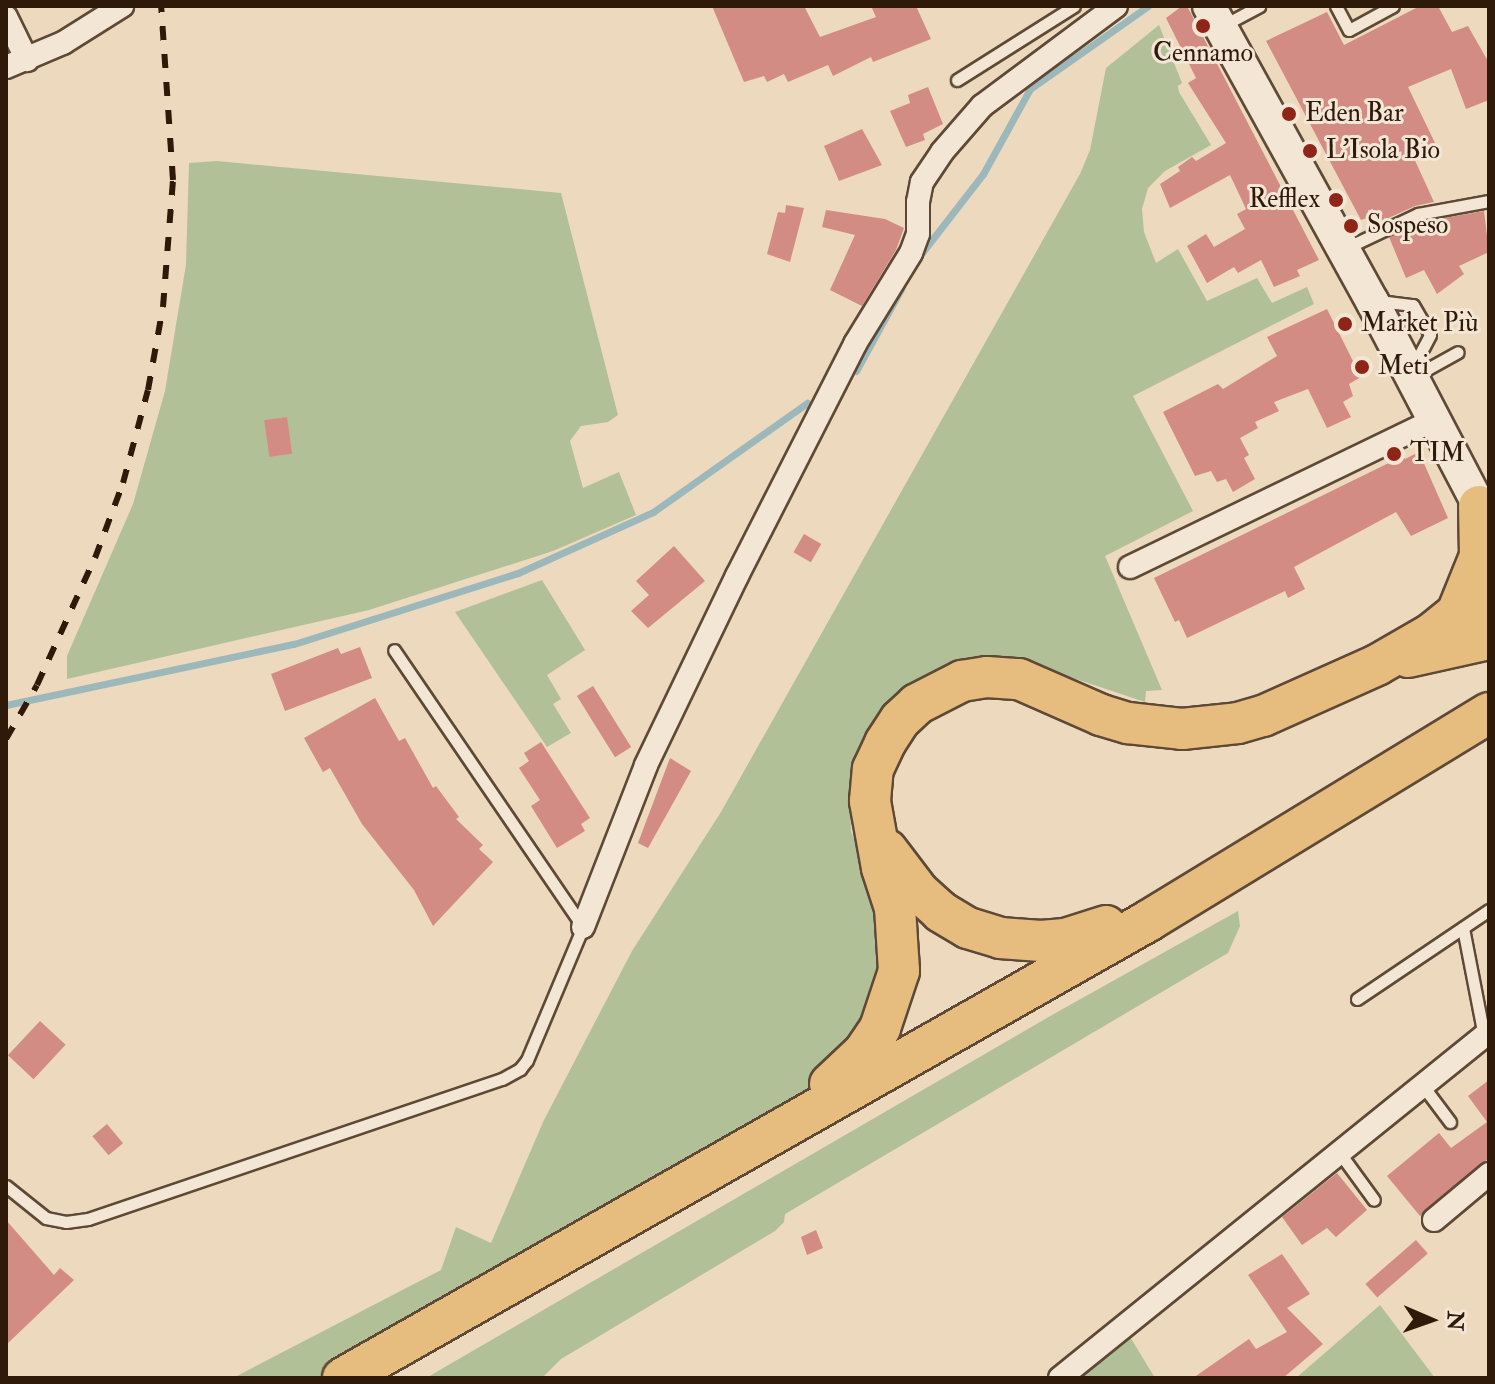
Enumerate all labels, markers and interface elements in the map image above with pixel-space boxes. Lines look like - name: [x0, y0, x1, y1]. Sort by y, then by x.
- marker: Cennamo: [1194, 17, 1212, 35]
- place label: Cennamo: [1153, 38, 1253, 70]
- place label: Eden Bar: [1305, 98, 1404, 130]
- marker: Eden Bar: [1280, 105, 1298, 123]
- place label: L'Isola Bio: [1326, 135, 1440, 167]
- marker: L'Isola Bio: [1301, 142, 1319, 160]
- place label: Refflex: [1249, 184, 1320, 216]
- marker: Refflex: [1327, 191, 1345, 209]
- place label: Sospeso: [1367, 210, 1448, 242]
- marker: Sospeso: [1342, 217, 1360, 235]
- place label: Market Più: [1361, 308, 1478, 340]
- marker: Market Più: [1336, 315, 1354, 333]
- place label: Meti: [1378, 351, 1429, 383]
- marker: Meti: [1353, 358, 1371, 376]
- place label: TIM: [1410, 438, 1465, 470]
- marker: TIM: [1385, 445, 1403, 463]
- north arrow: [1391, 1280, 1471, 1360]
- text: N: [1441, 1310, 1469, 1331]

